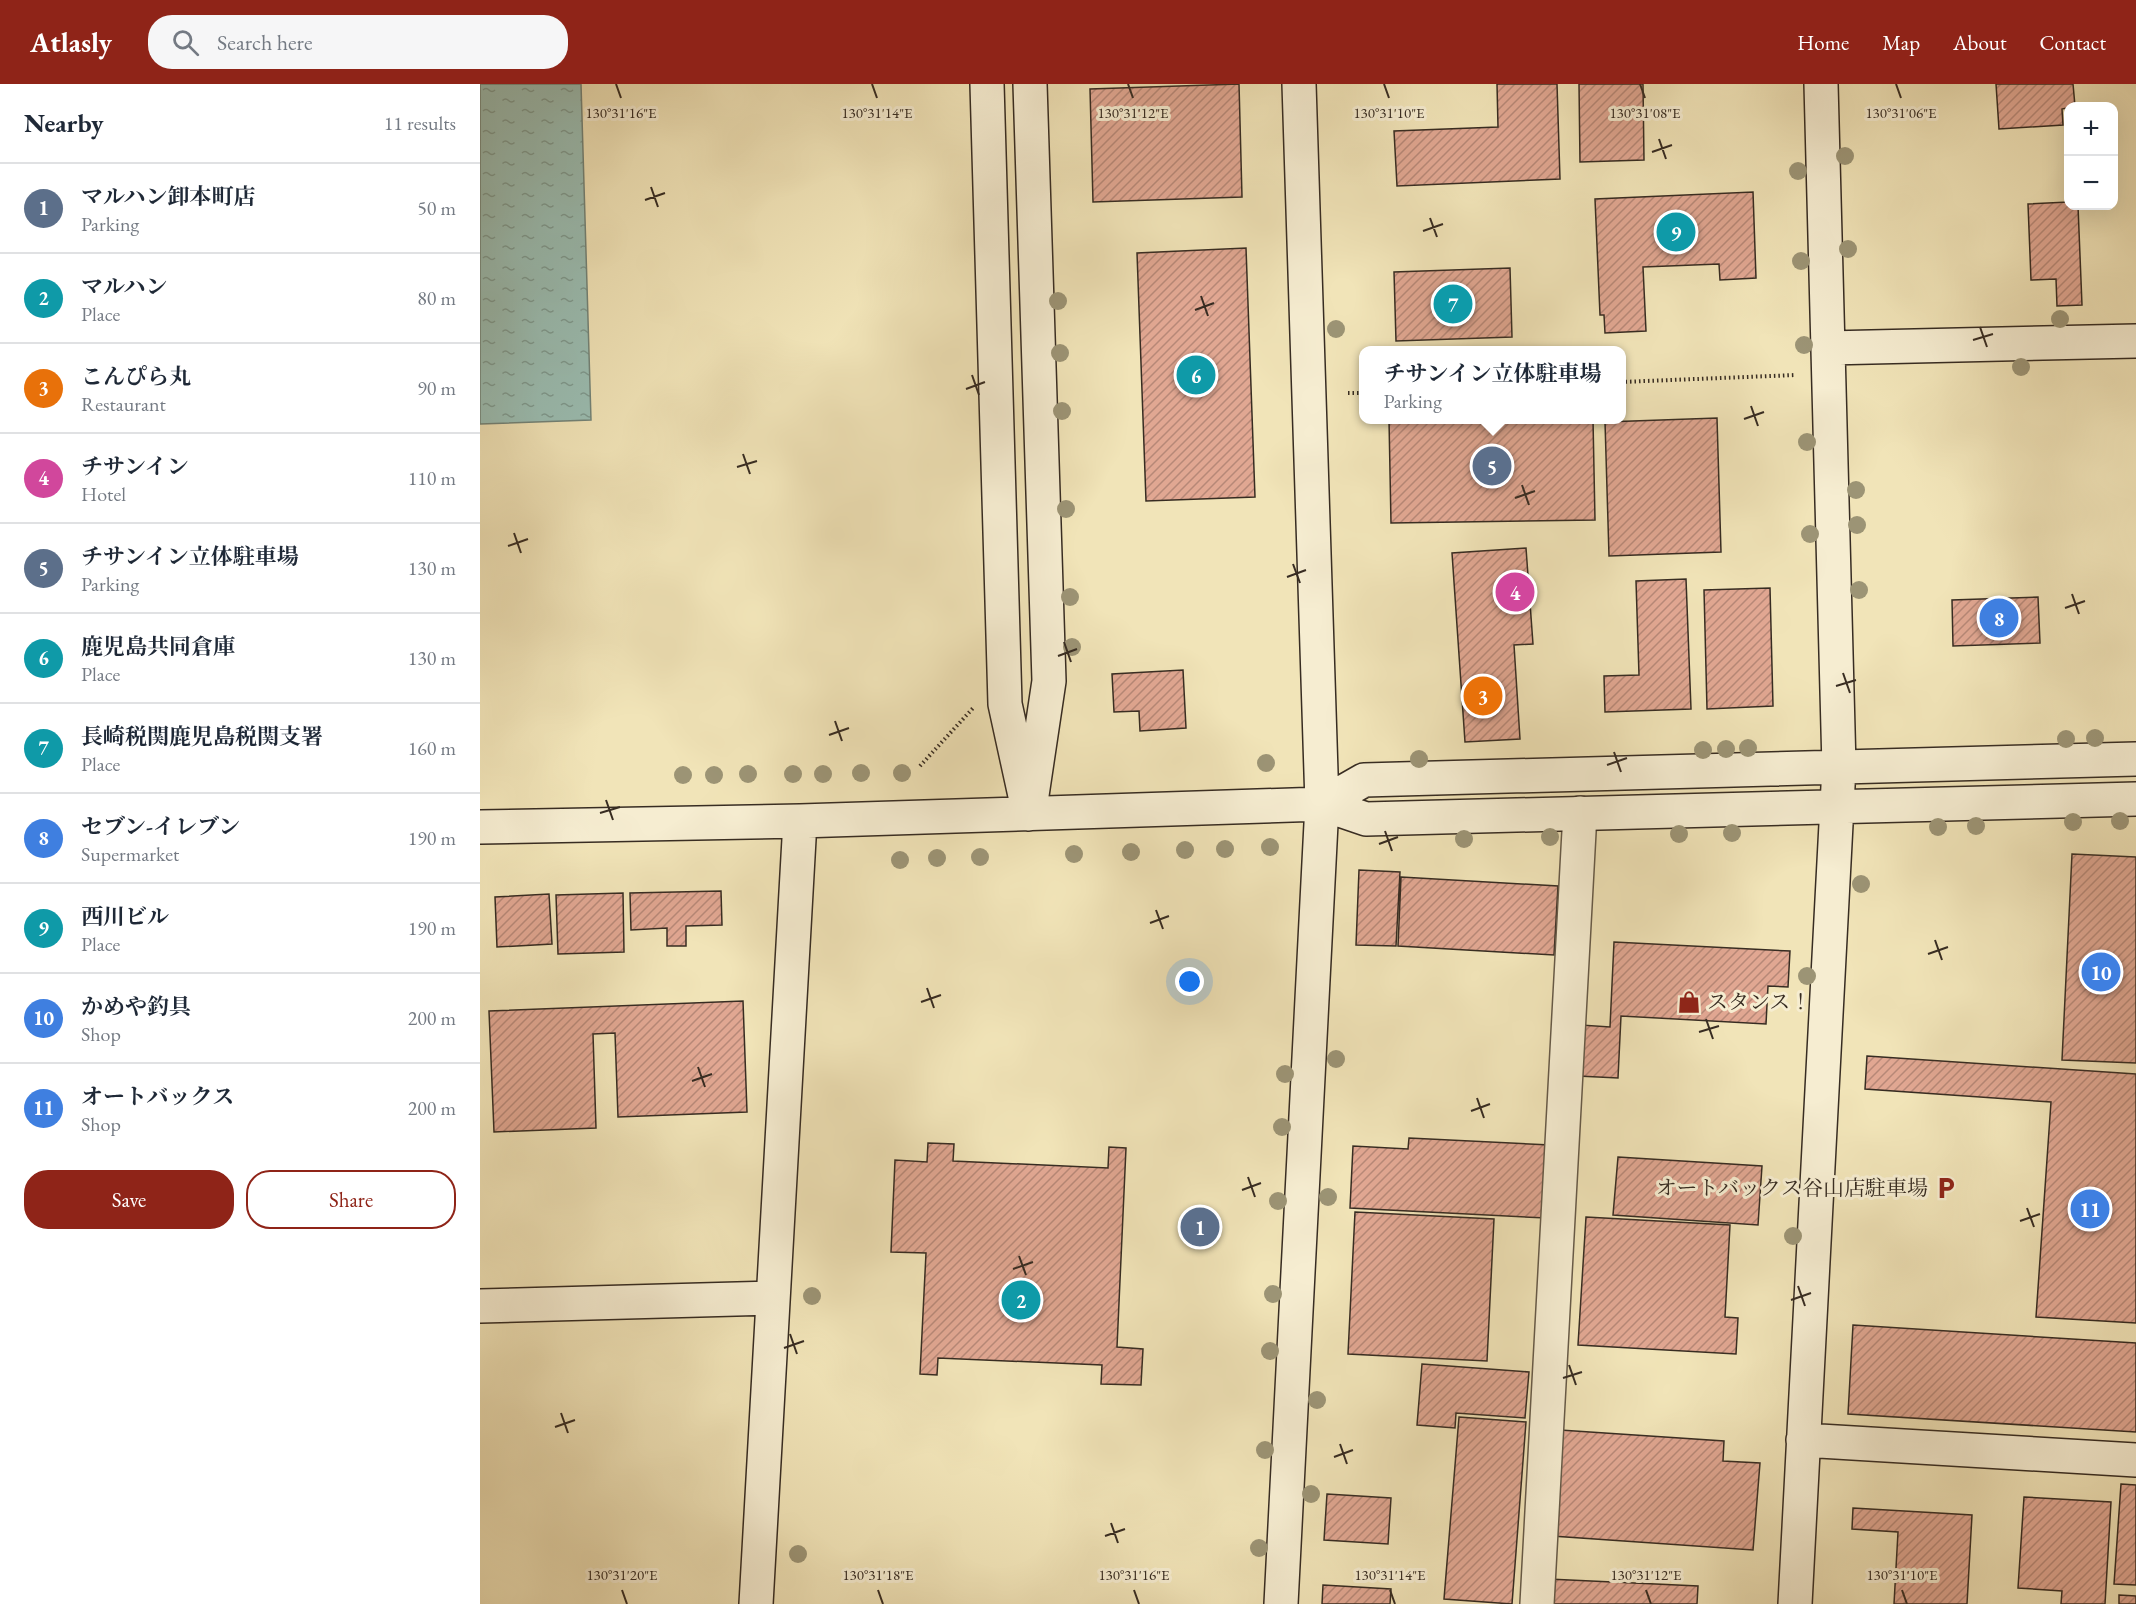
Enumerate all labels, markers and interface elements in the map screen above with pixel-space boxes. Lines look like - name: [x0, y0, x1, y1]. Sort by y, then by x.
- search box: [148, 15, 568, 69]
- text: Atlasly: [30, 24, 112, 60]
- icon: search: [169, 26, 202, 59]
- text: Search here: [217, 28, 313, 57]
- text: Home: [1797, 29, 1849, 56]
- text: Map: [1882, 29, 1920, 56]
- text: About: [1953, 29, 2006, 56]
- text: Contact: [2039, 29, 2106, 56]
- map controls: [2064, 102, 2118, 210]
- button: +: [2064, 102, 2118, 156]
- text: 130°31'16"E: [585, 103, 657, 122]
- text: 130°31'14"E: [841, 103, 913, 122]
- text: 130°31'12"E: [1097, 103, 1169, 122]
- text: 130°31'10"E: [1353, 103, 1425, 122]
- text: 130°31'08"E: [1609, 103, 1681, 122]
- text: 130°31'06"E: [1865, 103, 1937, 122]
- text: Nearby: [24, 106, 104, 140]
- text: 11 results: [384, 110, 456, 136]
- button: −: [2064, 156, 2118, 210]
- text: マルハン卸本町店: [81, 182, 255, 211]
- text: 1: [38, 195, 49, 221]
- text: 50 m: [417, 195, 456, 221]
- pin: 9: [1656, 210, 1696, 254]
- text: Parking: [81, 211, 139, 237]
- text: マルハン: [81, 272, 167, 301]
- pin: 7: [1434, 282, 1472, 326]
- text: 2: [38, 285, 49, 311]
- text: 80 m: [417, 285, 456, 311]
- text: Place: [81, 301, 120, 327]
- popup: [1359, 346, 1626, 424]
- pin: 6: [1176, 352, 1216, 398]
- text: チサンイン立体駐車場: [1384, 359, 1601, 388]
- text: こんぴら丸: [81, 362, 191, 391]
- text: 3: [38, 375, 49, 401]
- text: 90 m: [417, 375, 456, 401]
- text: Parking: [1384, 388, 1442, 414]
- text: Restaurant: [81, 391, 166, 417]
- pin: 5: [1472, 444, 1512, 488]
- text: チサンイン: [81, 452, 189, 481]
- text: 4: [38, 465, 49, 491]
- text: 110 m: [408, 465, 456, 491]
- text: Hotel: [81, 481, 126, 507]
- text: チサンイン立体駐車場: [81, 542, 299, 571]
- text: 5: [38, 555, 49, 581]
- text: 130 m: [408, 555, 456, 581]
- pin: 4: [1496, 570, 1534, 614]
- text: Parking: [81, 571, 139, 597]
- pin: 8: [1980, 596, 2018, 640]
- text: 鹿児島共同倉庫: [81, 632, 235, 661]
- text: 6: [38, 645, 49, 671]
- text: 130 m: [408, 645, 456, 671]
- text: Place: [81, 661, 120, 687]
- pin: 3: [1464, 674, 1502, 718]
- text: 長崎税関鹿児島税関支署: [81, 722, 323, 751]
- text: 7: [38, 735, 49, 761]
- text: 160 m: [408, 735, 456, 761]
- text: Place: [81, 751, 120, 777]
- text: セブン-イレブン: [81, 812, 240, 841]
- text: 8: [38, 825, 49, 851]
- text: 190 m: [408, 825, 456, 851]
- text: Supermarket: [81, 841, 179, 867]
- text: 西川ビル: [81, 902, 169, 931]
- text: 9: [38, 915, 49, 941]
- text: 190 m: [408, 915, 456, 941]
- text: Place: [81, 931, 120, 957]
- pin: 10: [2082, 950, 2120, 994]
- your location: [1175, 967, 1204, 996]
- place label: スタンス！: [1707, 988, 1811, 1015]
- shop icon: スタンス！: [1676, 989, 1702, 1015]
- text: かめや釣具: [81, 992, 191, 1021]
- text: 10: [33, 1005, 54, 1031]
- text: 200 m: [408, 1005, 456, 1031]
- text: Shop: [81, 1021, 121, 1047]
- text: オートバックス: [81, 1082, 234, 1111]
- text: 11: [33, 1095, 54, 1121]
- text: 200 m: [408, 1095, 456, 1121]
- text: Shop: [81, 1111, 121, 1137]
- button: Save: [24, 1170, 234, 1229]
- button: Share: [246, 1170, 456, 1229]
- place label: オートバックス谷山店駐車場: [1656, 1174, 1928, 1201]
- parking icon: オートバックス谷山店駐車場: [1933, 1175, 1959, 1201]
- pin: 11: [2070, 1186, 2110, 1232]
- pin: 1: [1180, 1204, 1220, 1250]
- pin: 2: [1002, 1278, 1040, 1322]
- text: 130°31'20"E: [586, 1565, 658, 1584]
- text: 130°31'18"E: [842, 1565, 914, 1584]
- text: 130°31'16"E: [1098, 1565, 1170, 1584]
- text: 130°31'14"E: [1354, 1565, 1426, 1584]
- text: 130°31'12"E: [1610, 1565, 1682, 1584]
- text: 130°31'10"E: [1866, 1565, 1938, 1584]

